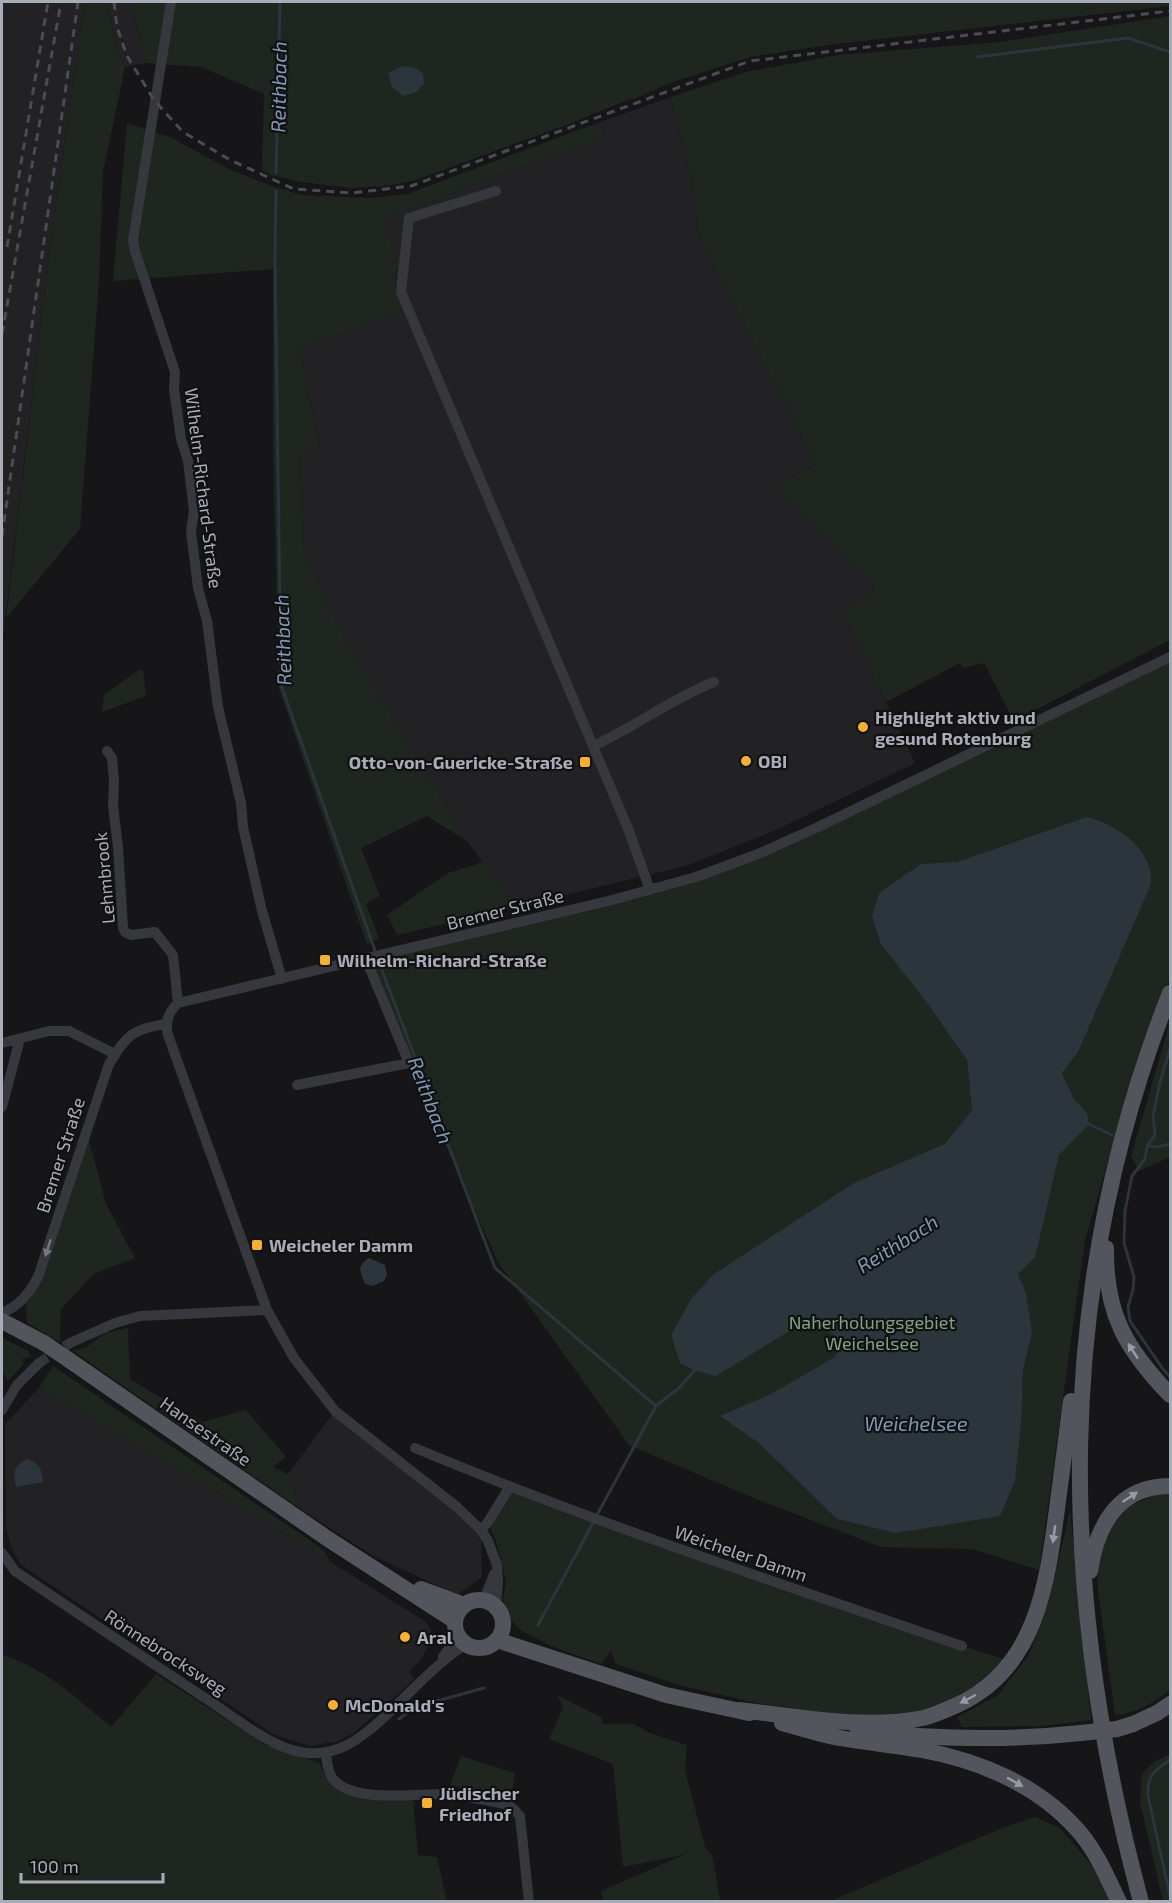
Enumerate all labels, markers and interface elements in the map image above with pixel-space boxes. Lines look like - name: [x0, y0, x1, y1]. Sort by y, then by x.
- water label: Reithbach: [265, 41, 291, 133]
- street label: Wilhelm-Richard-Straße: [181, 386, 227, 590]
- water label: Reithbach: [268, 594, 296, 686]
- place label: Highlight aktiv und gesund Rotenburg: [875, 706, 1036, 749]
- marker: Highlight aktiv und gesund Rotenburg: [856, 720, 870, 734]
- place label: OBI: [758, 750, 787, 772]
- place label: Otto-von-Guericke-Straße: [349, 751, 573, 773]
- marker: OBI: [739, 754, 753, 768]
- marker: Otto-von-Guericke-Straße: [578, 755, 592, 769]
- street label: Lehmbrook: [89, 831, 119, 925]
- street label: Bremer Straße: [444, 884, 566, 934]
- place label: Wilhelm-Richard-Straße: [337, 949, 547, 971]
- marker: Wilhelm-Richard-Straße: [318, 953, 332, 967]
- water label: Reithbach: [403, 1053, 459, 1147]
- street label: Bremer Straße: [31, 1095, 89, 1215]
- water label: Reithbach: [852, 1209, 942, 1277]
- place label: Weicheler Damm: [269, 1234, 413, 1256]
- marker: Weicheler Damm: [250, 1238, 264, 1252]
- one-way arrow: [42, 1239, 52, 1257]
- park label: Naherholungsgebiet Weichelsee: [789, 1311, 956, 1354]
- one-way arrow: [1127, 1343, 1139, 1359]
- street label: Hansestraße: [156, 1392, 256, 1470]
- water label: Weichelsee: [864, 1411, 968, 1435]
- one-way arrow: [1122, 1491, 1138, 1503]
- street label: Weicheler Damm: [672, 1520, 810, 1586]
- one-way arrow: [1049, 1524, 1058, 1543]
- street label: Rönnebrocksweg: [101, 1604, 231, 1700]
- place label: Aral: [417, 1626, 453, 1648]
- marker: Aral: [398, 1630, 412, 1644]
- place label: McDonald's: [345, 1694, 445, 1716]
- one-way arrow: [959, 1695, 976, 1704]
- marker: McDonald's: [326, 1698, 340, 1712]
- one-way arrow: [1007, 1777, 1024, 1787]
- place label: Jüdischer Friedhof: [439, 1782, 520, 1825]
- marker: Jüdischer Friedhof: [420, 1796, 434, 1810]
- scale bar: [21, 1846, 164, 1884]
- text: 100 m: [30, 1855, 79, 1877]

